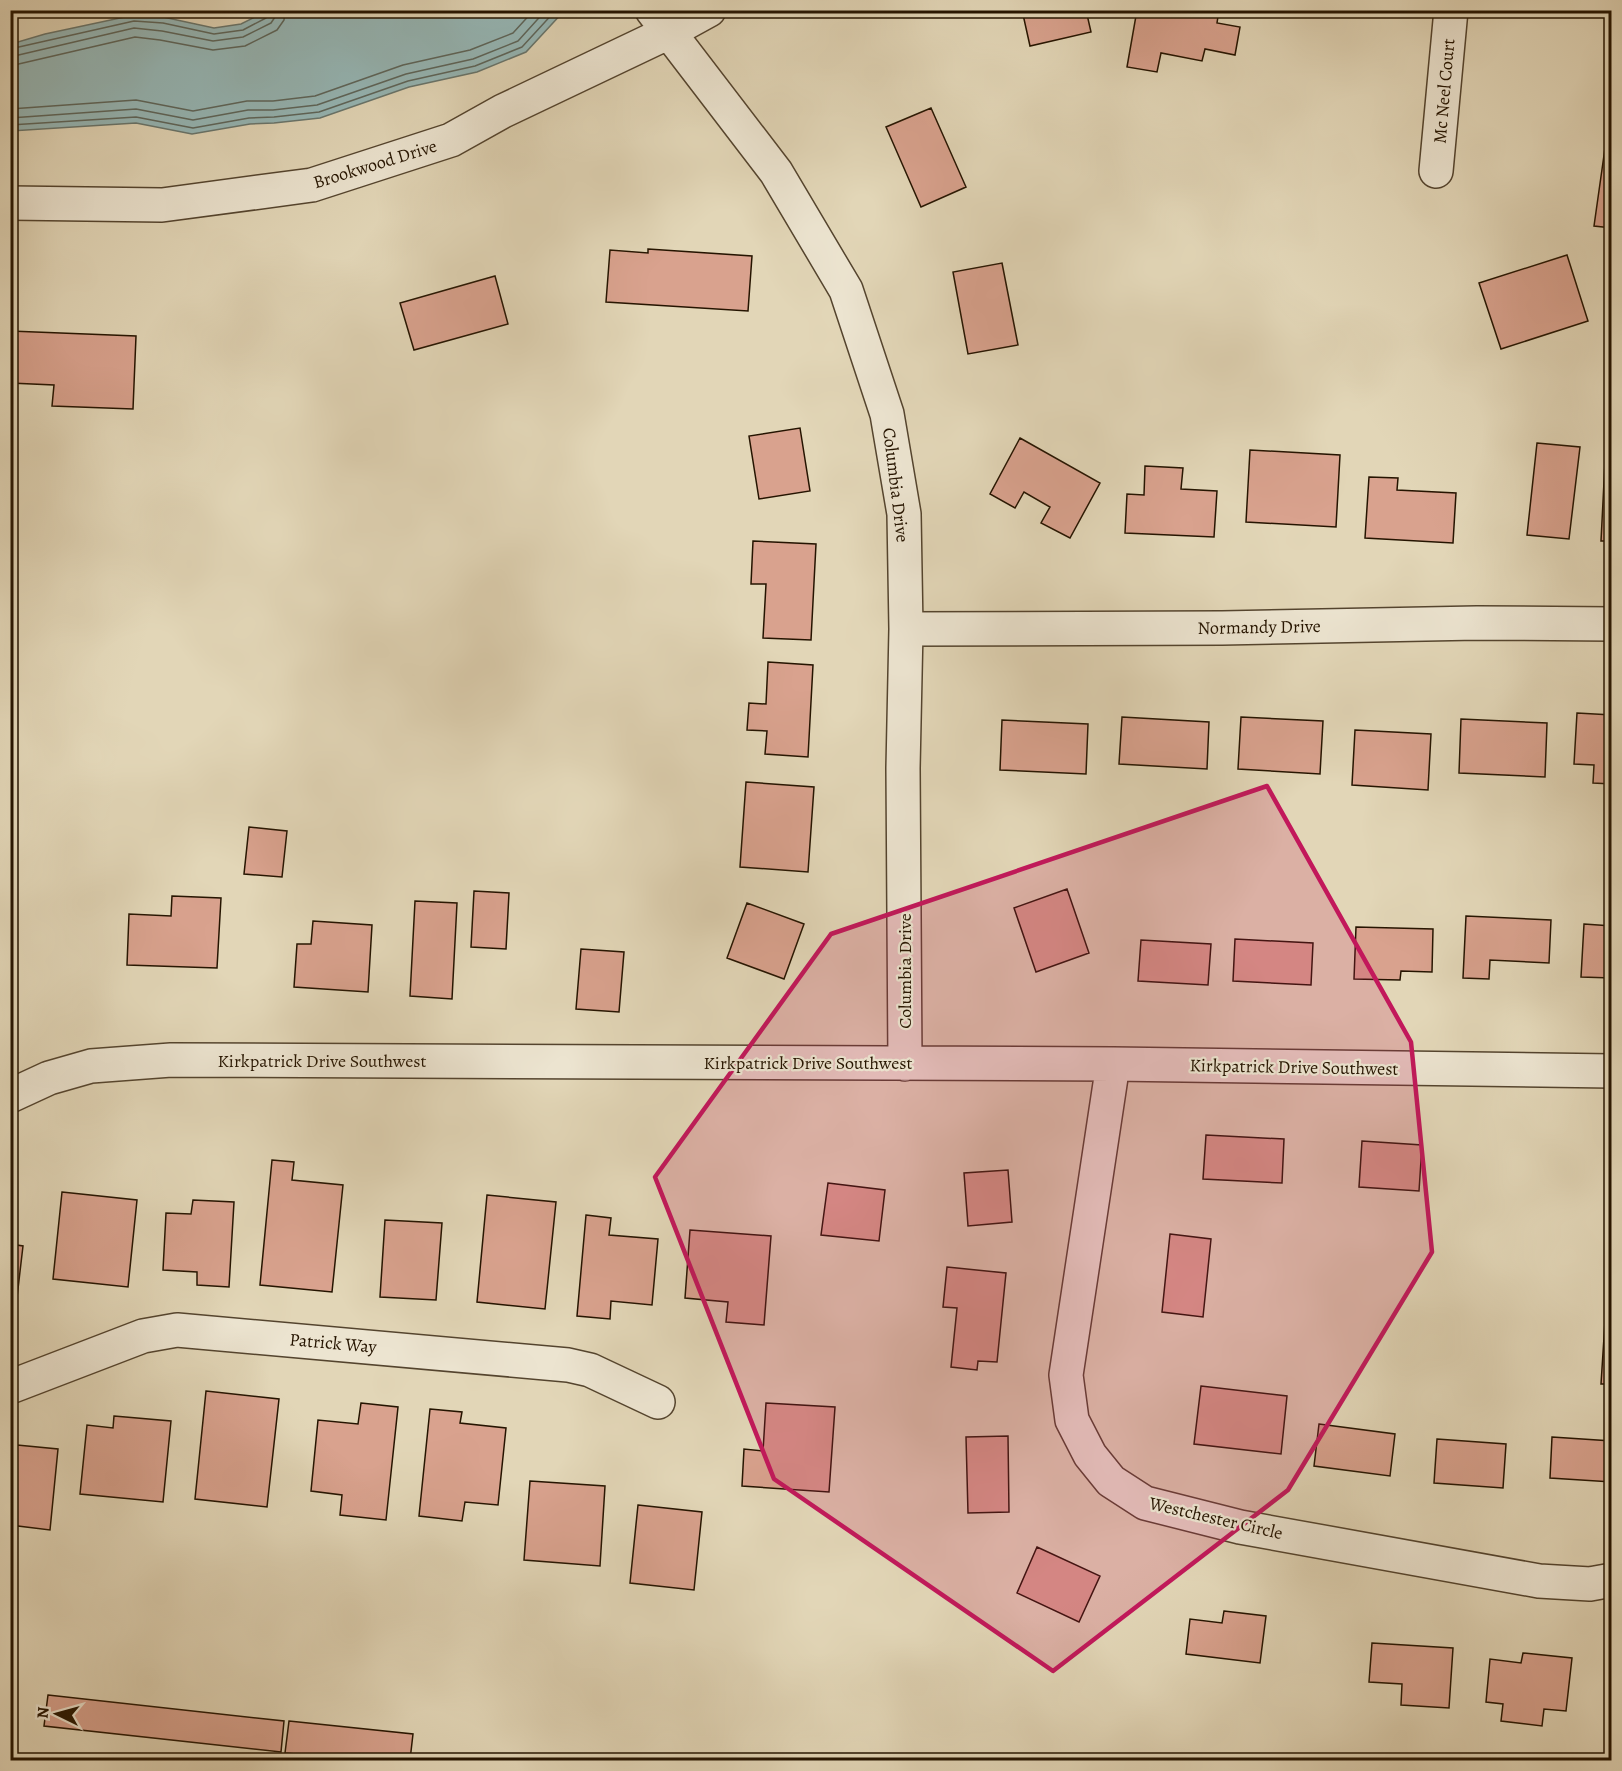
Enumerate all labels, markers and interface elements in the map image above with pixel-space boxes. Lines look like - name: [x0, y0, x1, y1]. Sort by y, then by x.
- street label: Mc Neel Court: [1427, 38, 1461, 144]
- street label: Brookwood Drive: [310, 134, 440, 194]
- street label: Columbia Drive: [877, 426, 915, 544]
- street label: Normandy Drive: [1197, 614, 1321, 640]
- street label: Columbia Drive: [893, 913, 917, 1029]
- street label: Kirkpatrick Drive Southwest: [218, 1049, 426, 1073]
- street label: Kirkpatrick Drive Southwest: [704, 1051, 912, 1075]
- street label: Kirkpatrick Drive Southwest: [1189, 1053, 1399, 1081]
- street label: Patrick Way: [288, 1327, 379, 1359]
- street label: Westchester Circle: [1146, 1491, 1285, 1545]
- north arrow: [27, 1684, 87, 1744]
- text: N: [32, 1706, 55, 1720]

